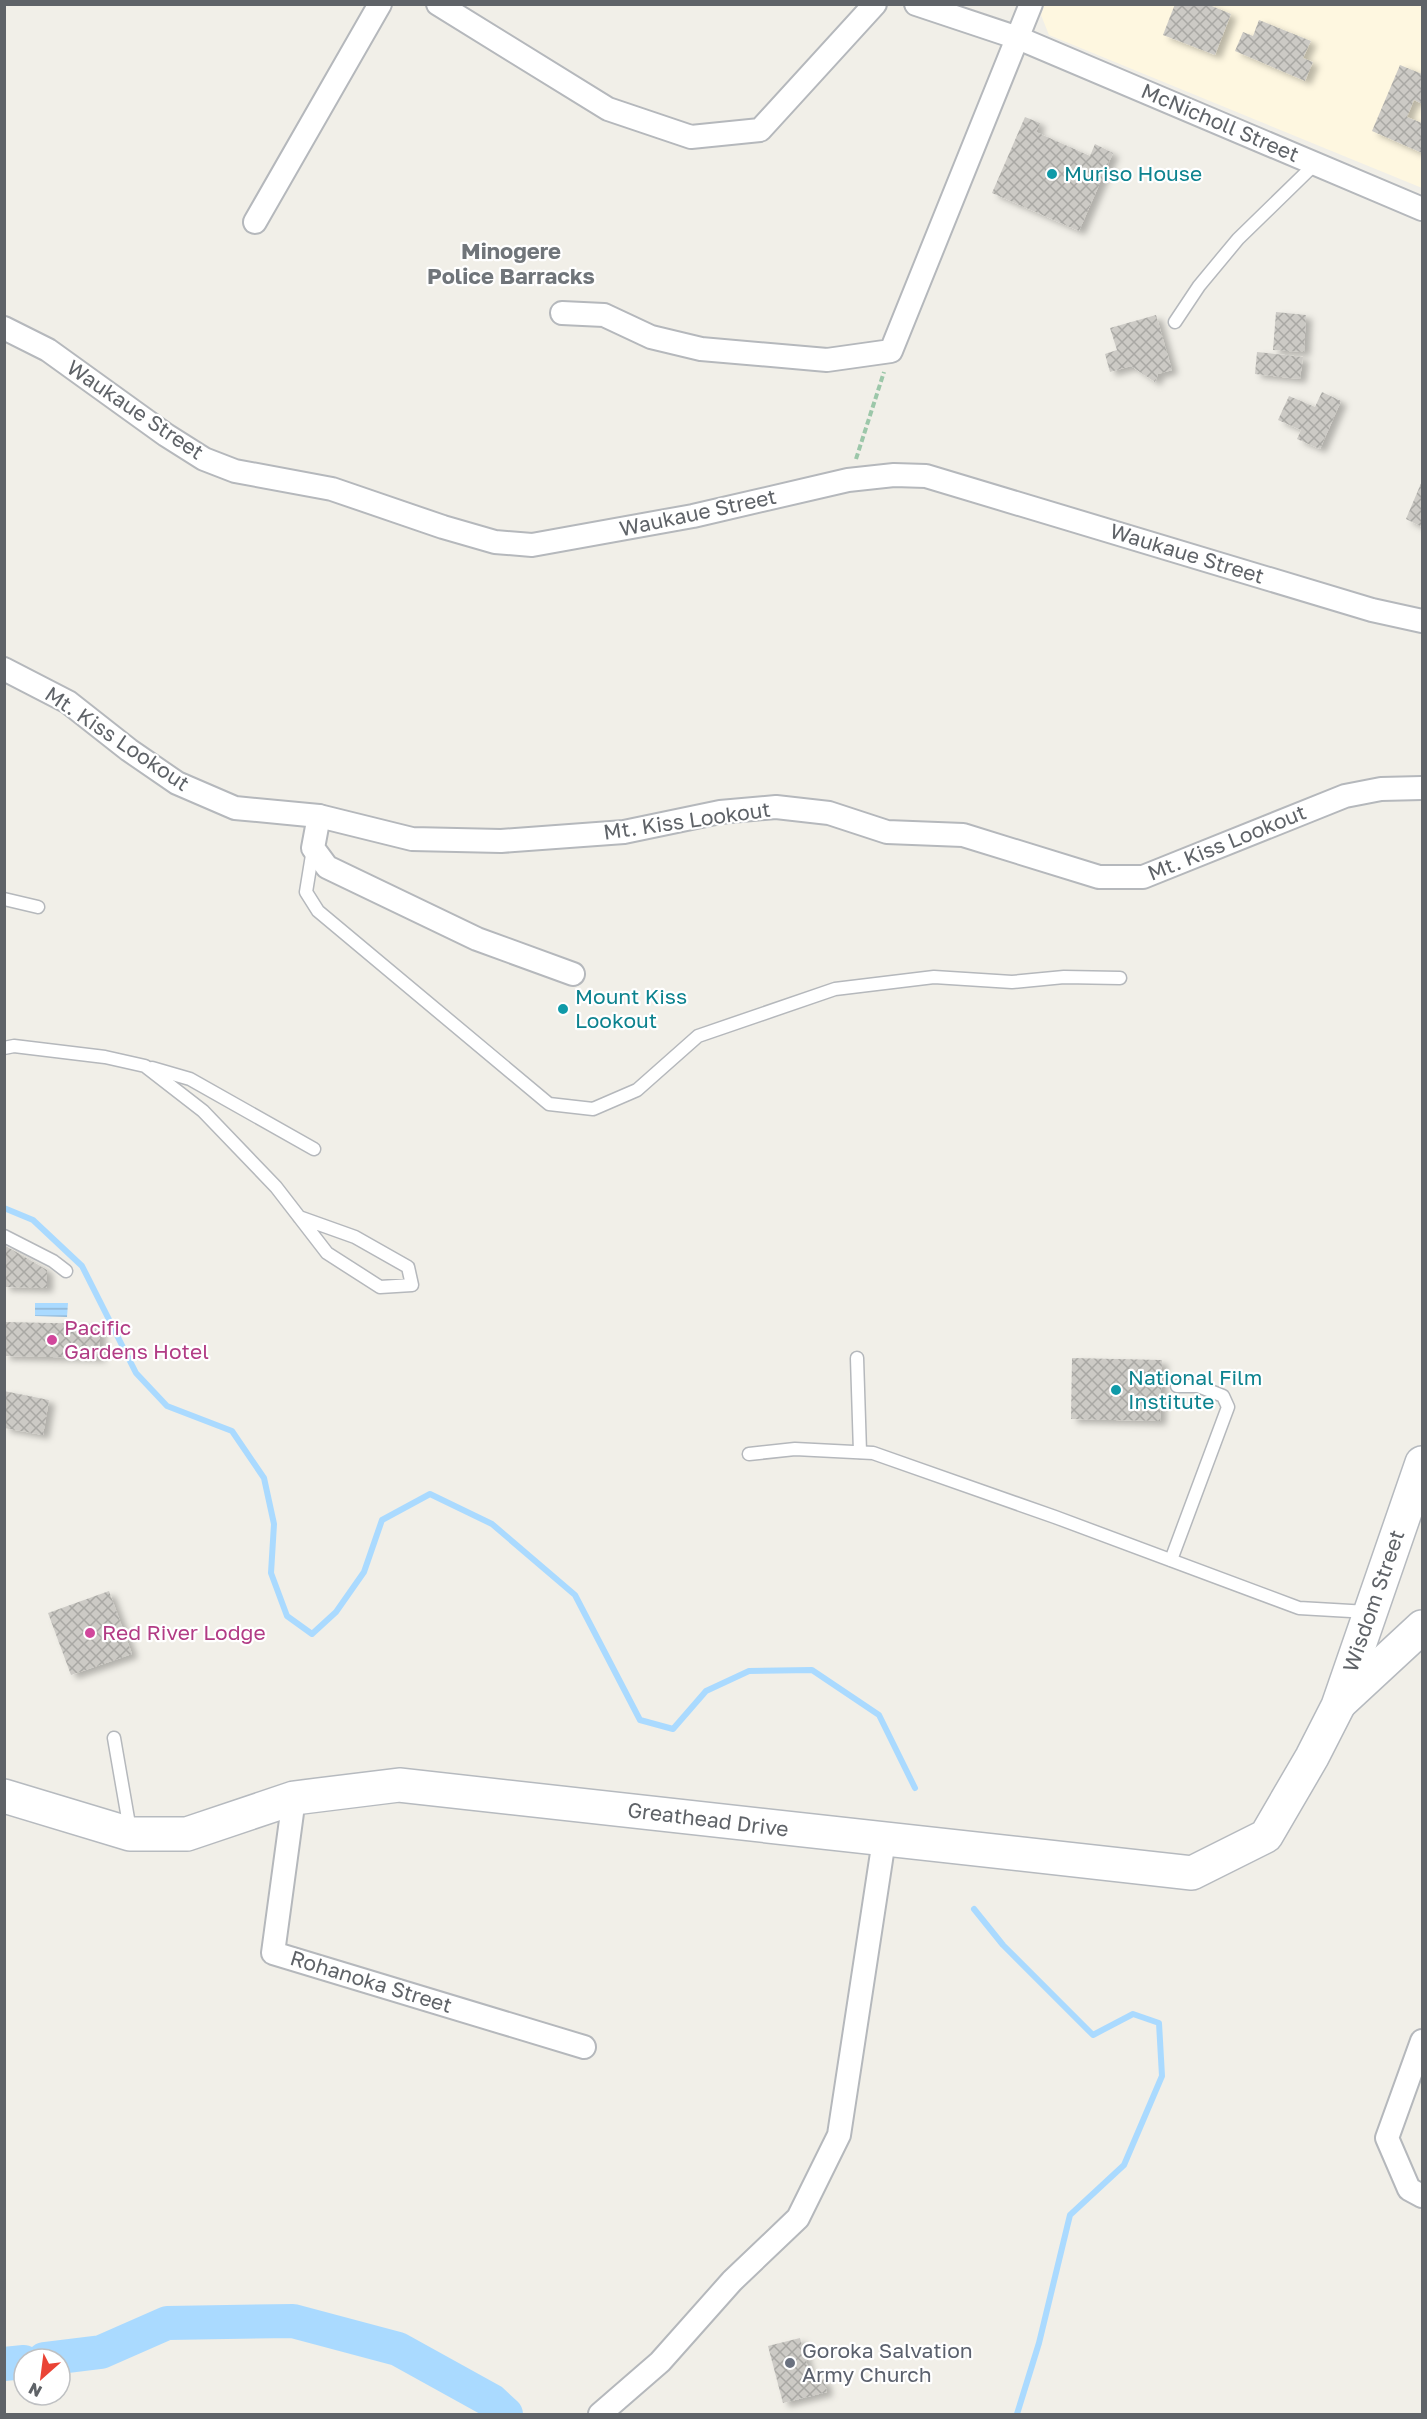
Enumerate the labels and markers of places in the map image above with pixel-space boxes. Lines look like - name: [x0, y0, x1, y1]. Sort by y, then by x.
- place label: Muriso House: [1064, 160, 1202, 186]
- marker: Muriso House: [1045, 167, 1059, 181]
- place label: Mount Kiss Lookout: [575, 983, 687, 1033]
- marker: Mount Kiss Lookout: [556, 1002, 570, 1016]
- place label: Pacific Gardens Hotel: [64, 1314, 209, 1364]
- marker: Pacific Gardens Hotel: [45, 1333, 59, 1347]
- place label: National Film Institute: [1128, 1364, 1262, 1414]
- marker: National Film Institute: [1109, 1383, 1123, 1397]
- place label: Red River Lodge: [102, 1619, 266, 1645]
- marker: Red River Lodge: [83, 1626, 97, 1640]
- place label: Goroka Salvation Army Church: [802, 2337, 973, 2387]
- marker: Goroka Salvation Army Church: [783, 2356, 797, 2370]

